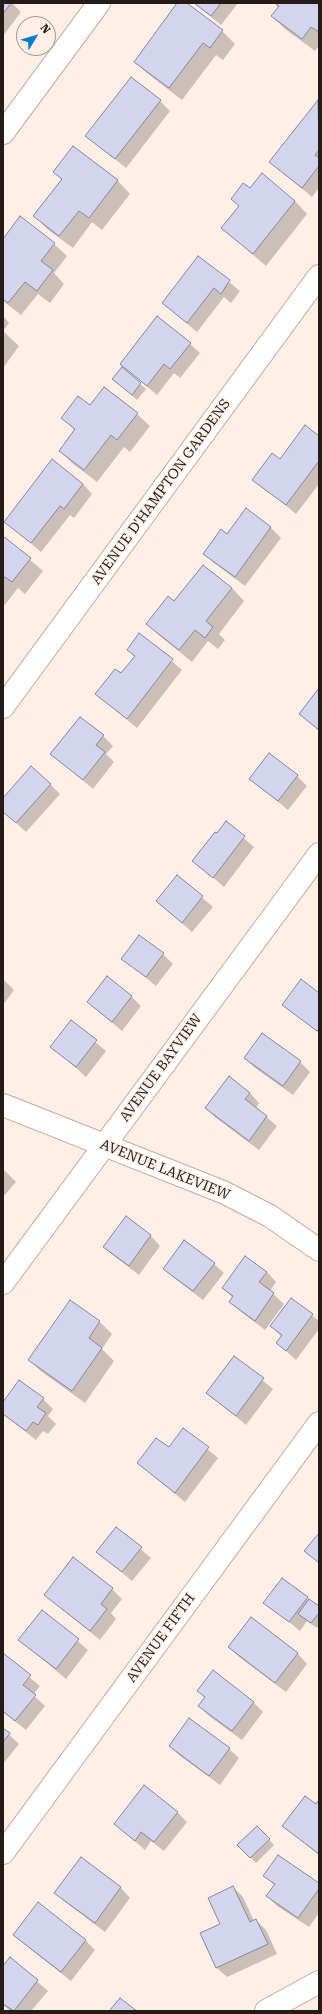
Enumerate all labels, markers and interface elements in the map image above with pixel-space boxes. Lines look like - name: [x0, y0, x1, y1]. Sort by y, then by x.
- north arrow: [16, 16, 56, 56]
- text: N: [37, 22, 53, 36]
- street label: AVENUE D'HAMPTON GARDENS: [88, 396, 234, 588]
- street label: AVENUE BAYVIEW: [116, 1011, 206, 1125]
- street label: AVENUE LAKEVIEW: [98, 1136, 232, 1204]
- street label: AVENUE FIFTH: [123, 1590, 199, 1686]

